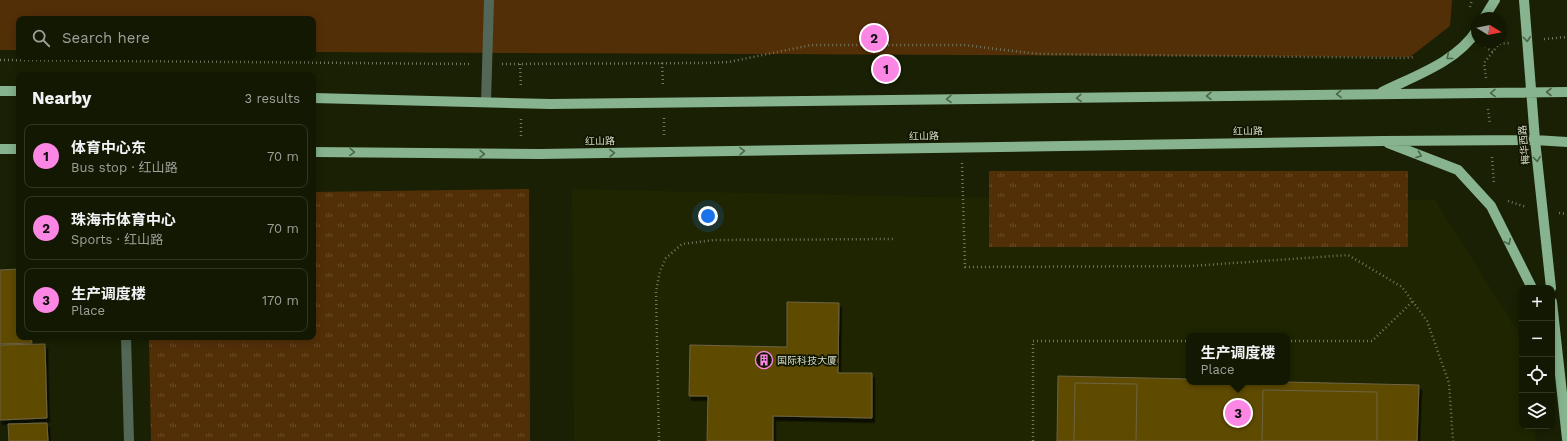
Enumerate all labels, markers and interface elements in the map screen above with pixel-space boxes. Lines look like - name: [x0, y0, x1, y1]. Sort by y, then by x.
- north arrow: [1471, 12, 1507, 48]
- search box: [16, 16, 316, 60]
- pin: 2: [861, 23, 887, 53]
- icon: search: [30, 27, 52, 49]
- text: Search here: [62, 29, 150, 47]
- one-way arrow: [1523, 36, 1532, 42]
- one-way arrow: [1447, 52, 1454, 59]
- pin: 1: [873, 54, 899, 84]
- text: Nearby: [32, 88, 91, 108]
- one-way arrow: [1546, 88, 1552, 96]
- one-way arrow: [1490, 89, 1496, 97]
- one-way arrow: [1336, 90, 1342, 99]
- text: 3 results: [245, 91, 300, 106]
- one-way arrow: [1206, 92, 1212, 100]
- one-way arrow: [1076, 93, 1082, 102]
- one-way arrow: [946, 95, 952, 103]
- street label: 红山路: [1233, 125, 1263, 137]
- street label: 梅华西路: [1517, 125, 1531, 165]
- street label: 红山路: [909, 130, 939, 142]
- street label: 红山路: [585, 135, 615, 147]
- text: 体育中心东: [71, 139, 146, 157]
- one-way arrow: [739, 147, 745, 155]
- one-way arrow: [349, 148, 355, 156]
- text: 1: [43, 149, 49, 164]
- text: 70 m: [267, 149, 299, 164]
- one-way arrow: [479, 149, 485, 158]
- one-way arrow: [609, 149, 615, 157]
- one-way arrow: [1416, 151, 1423, 159]
- one-way arrow: [1533, 156, 1542, 162]
- text: Bus stop · 红山路: [71, 160, 178, 175]
- your location: [698, 206, 718, 226]
- text: 珠海市体育中心: [71, 211, 176, 229]
- text: 2: [42, 221, 50, 236]
- text: 70 m: [267, 221, 299, 236]
- text: Sports · 红山路: [71, 232, 163, 247]
- one-way arrow: [1503, 237, 1511, 245]
- text: 生产调度楼: [71, 285, 146, 303]
- map controls: [1519, 285, 1555, 429]
- button: +: [1519, 285, 1555, 321]
- text: 3: [42, 293, 50, 308]
- text: 170 m: [262, 293, 299, 308]
- text: Place: [71, 303, 105, 318]
- button: −: [1519, 321, 1555, 357]
- popup: [1186, 333, 1290, 385]
- text: 生产调度楼: [1200, 344, 1276, 362]
- building icon: 国际科技大厦: [754, 350, 774, 370]
- place label: 国际科技大厦: [777, 355, 837, 366]
- button: locate: [1519, 357, 1555, 393]
- text: Place: [1200, 362, 1235, 377]
- button: layers: [1519, 393, 1555, 429]
- pin: 3: [1225, 398, 1251, 428]

